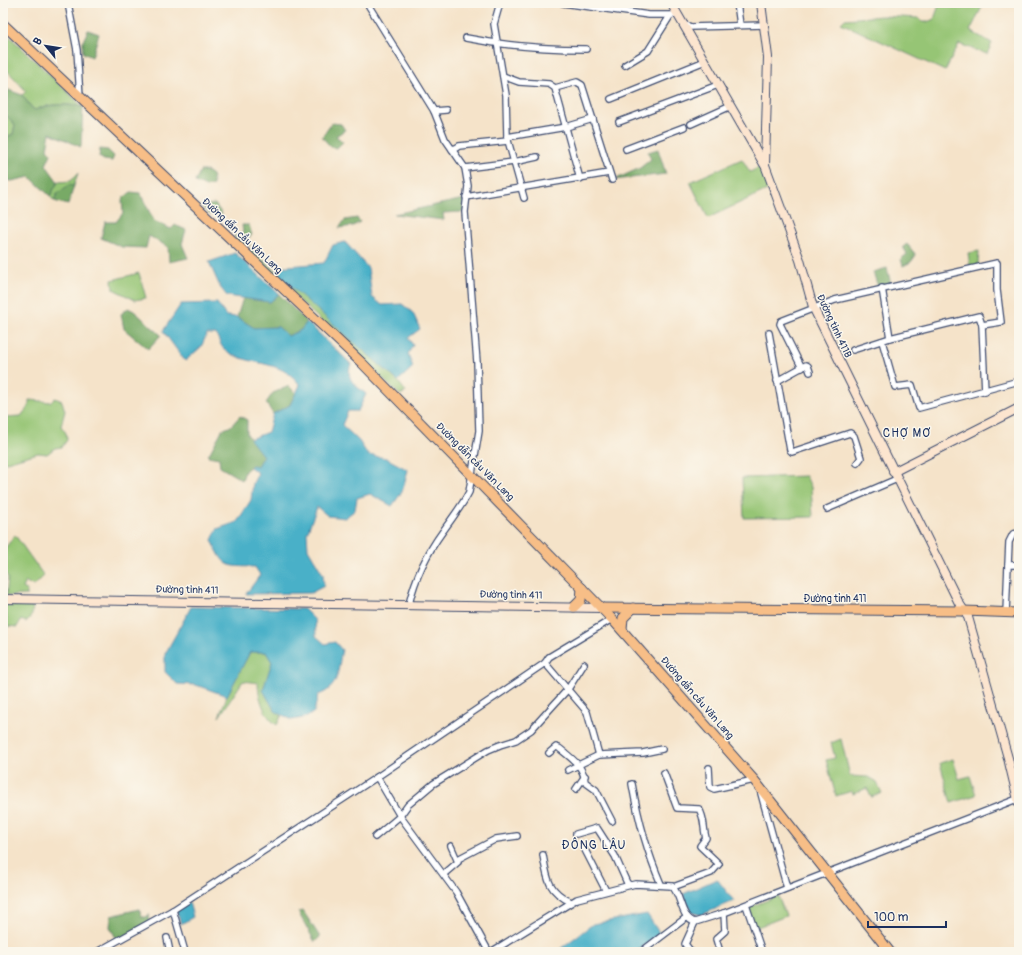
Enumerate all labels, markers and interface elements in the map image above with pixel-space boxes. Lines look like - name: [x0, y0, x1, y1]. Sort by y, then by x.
- north arrow: [26, 26, 66, 66]
- text: B: [31, 35, 45, 47]
- street label: Đường dẫn cầu Văn Lang: [199, 194, 286, 276]
- street label: Đường tỉnh 411B: [814, 292, 854, 360]
- street label: Đường dẫn cầu Văn Lang: [433, 419, 518, 504]
- district label: CHỢ MƠ: [883, 426, 931, 441]
- street label: Đường tỉnh 411: [155, 583, 219, 597]
- street label: Đường tỉnh 411: [479, 588, 543, 602]
- street label: Đường tỉnh 411: [803, 593, 867, 605]
- street label: Đường dẫn cầu Văn Lang: [658, 653, 738, 742]
- district label: ĐÔNG LÂU: [562, 837, 626, 853]
- scale bar: [868, 903, 946, 929]
- text: 100 m: [874, 910, 909, 925]

